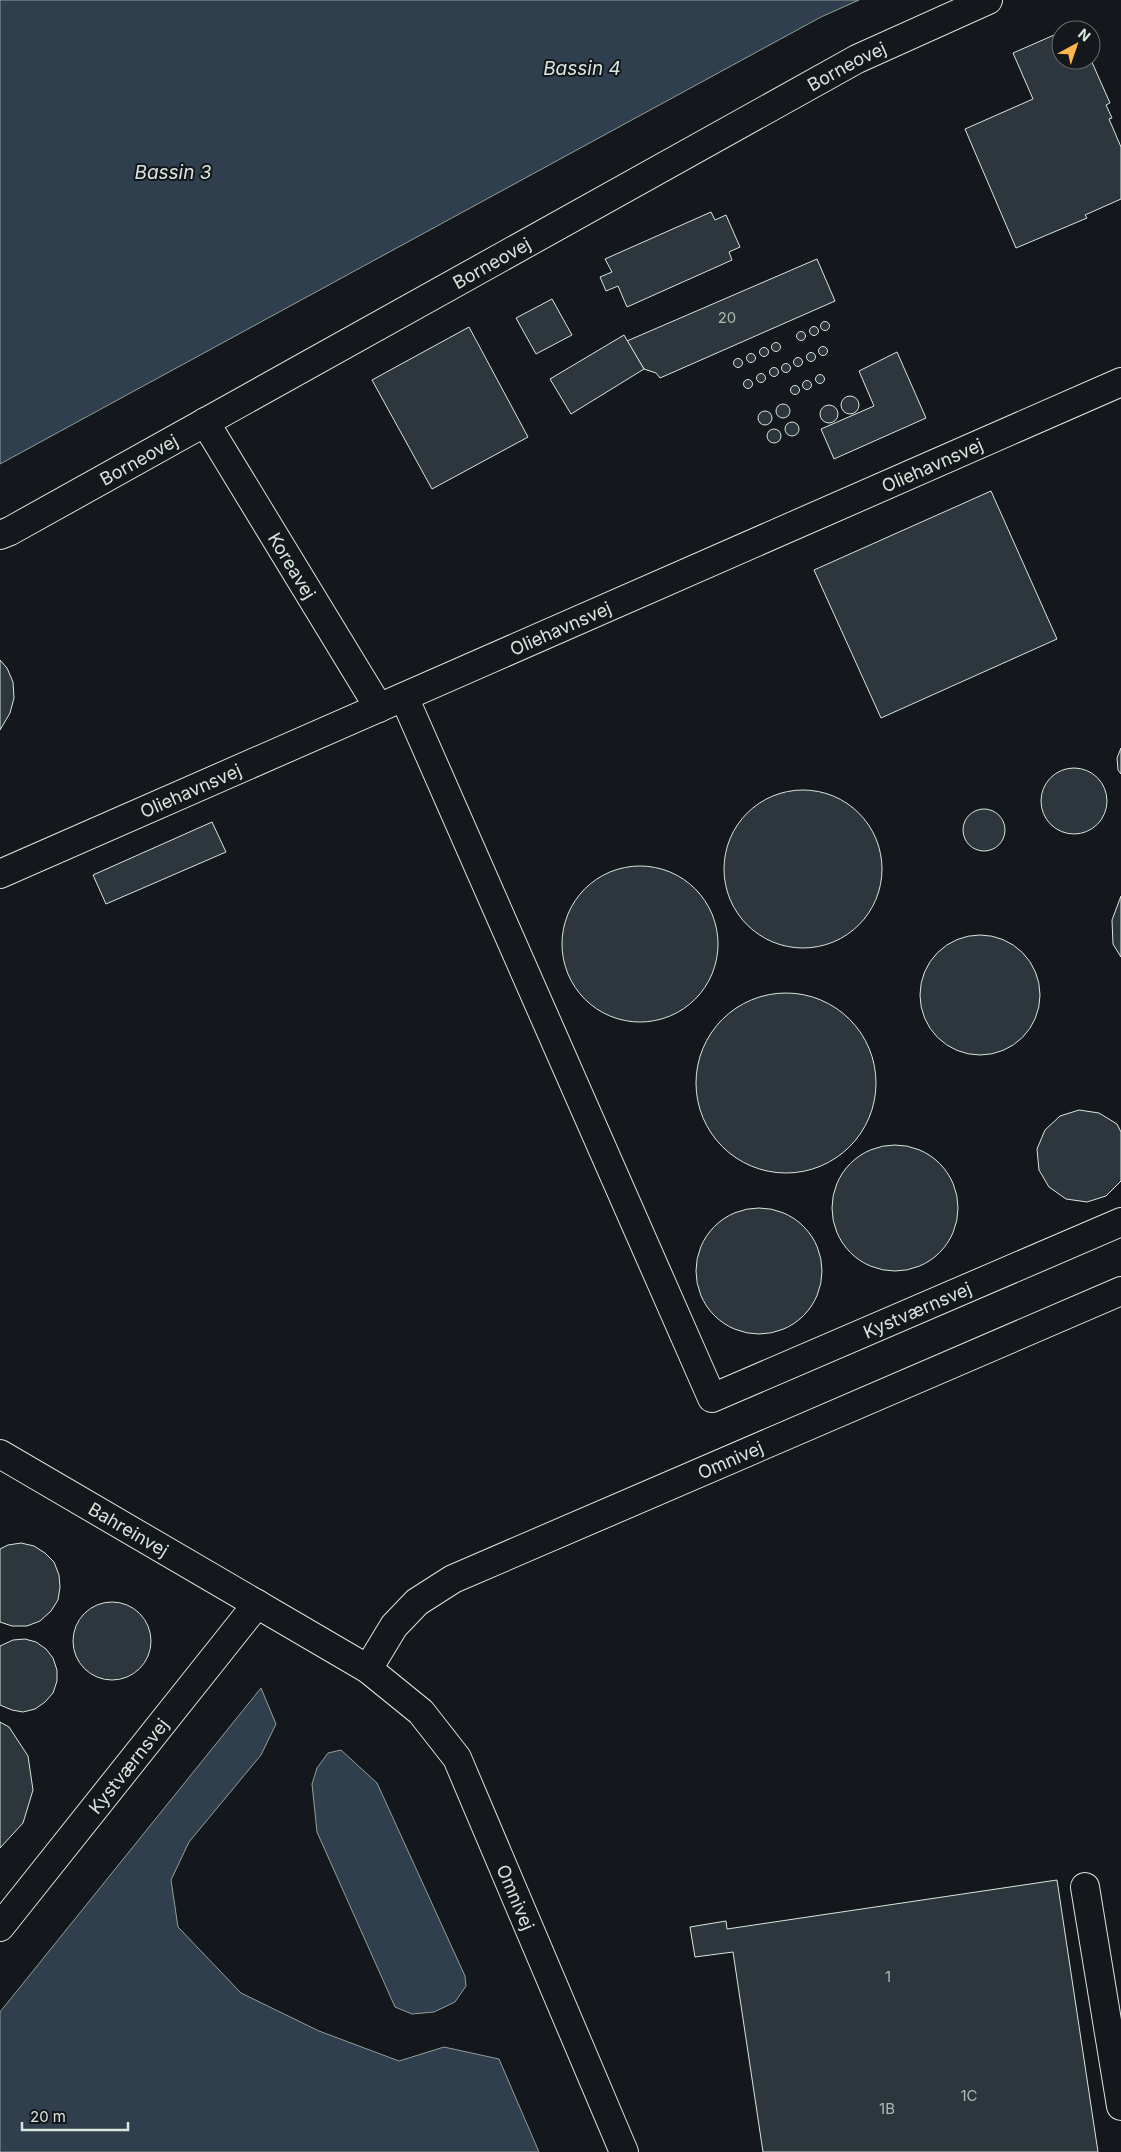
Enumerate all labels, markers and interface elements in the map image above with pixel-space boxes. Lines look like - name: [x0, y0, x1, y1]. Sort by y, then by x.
- north arrow: [1051, 20, 1101, 70]
- text: N: [1075, 25, 1094, 45]
- street label: Borneovej: [804, 37, 889, 95]
- water label: Bassin 4: [543, 57, 621, 80]
- water label: Bassin 3: [134, 161, 212, 184]
- street label: Borneovej: [449, 233, 534, 293]
- house number: 20: [718, 308, 736, 327]
- street label: Borneovej: [96, 429, 181, 489]
- street label: Oliehavnsvej: [878, 433, 986, 496]
- street label: Koreavej: [264, 529, 320, 603]
- street label: Oliehavnsvej: [507, 597, 614, 659]
- street label: Oliehavnsvej: [137, 759, 244, 822]
- street label: Kystværnsvej: [860, 1277, 974, 1342]
- street label: Omnivej: [694, 1436, 766, 1483]
- street label: Bahreinvej: [85, 1498, 172, 1561]
- street label: Kystværnsvej: [84, 1714, 172, 1818]
- street label: Omnivej: [493, 1861, 539, 1933]
- house number: 1: [885, 1967, 891, 1986]
- house number: 1C: [960, 2086, 978, 2105]
- house number: 1B: [879, 2099, 895, 2118]
- scale bar: [22, 2100, 129, 2132]
- text: 20 m: [30, 2107, 66, 2126]

